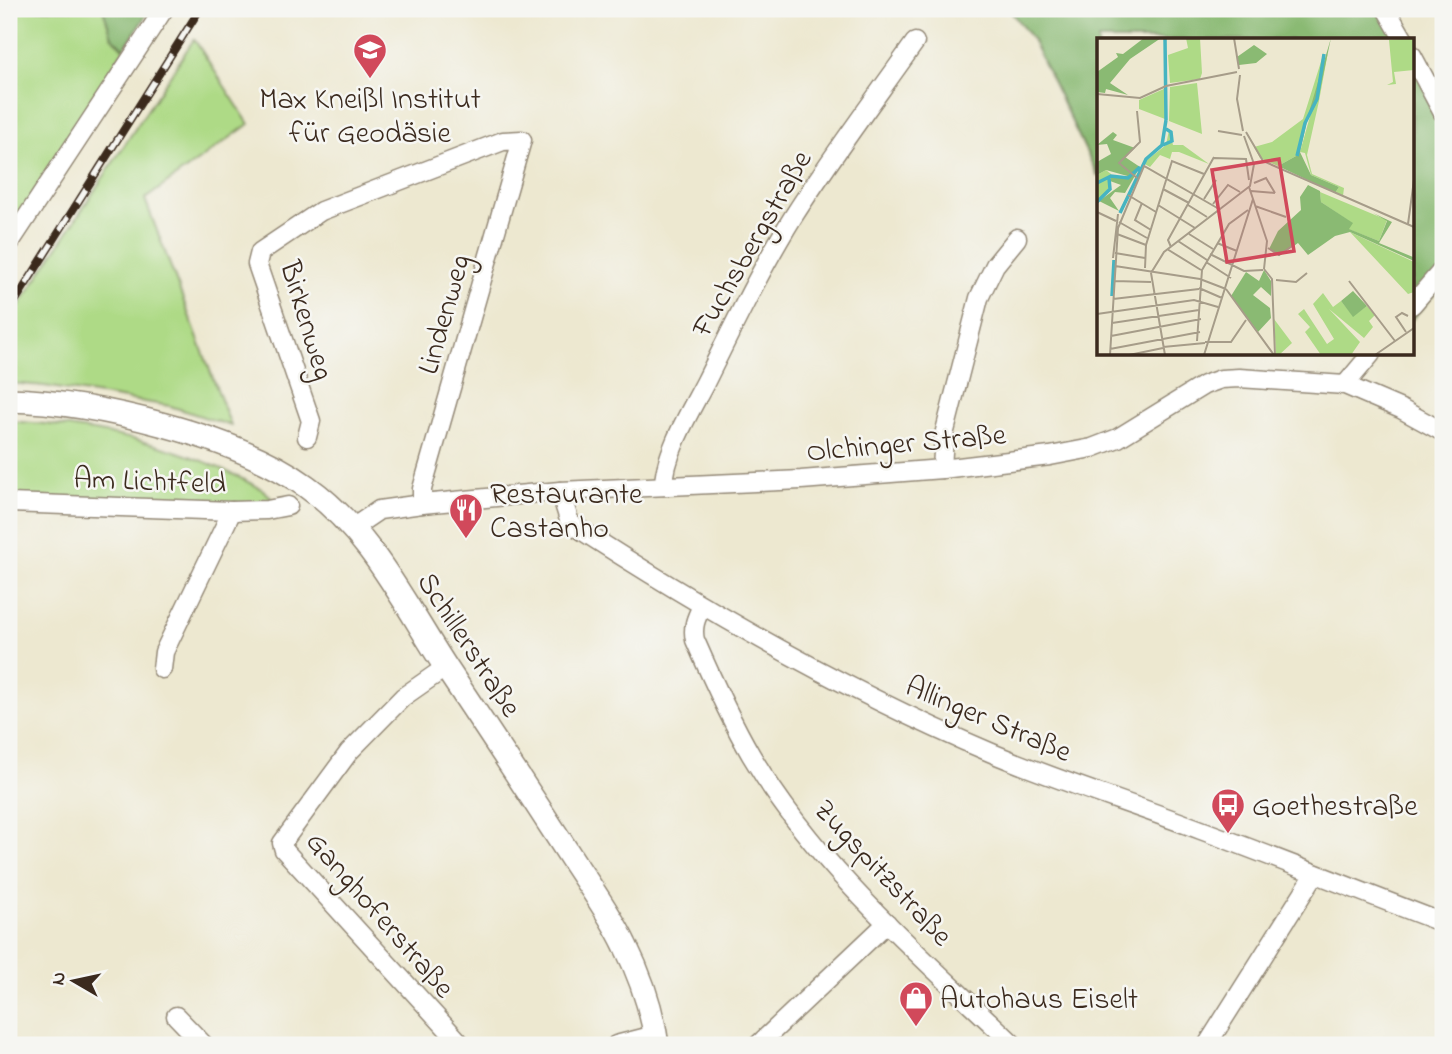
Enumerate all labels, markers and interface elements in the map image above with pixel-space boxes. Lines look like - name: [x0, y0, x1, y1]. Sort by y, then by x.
- school or university icon: Max Kneißl Institut für Geodäsie: [351, 31, 389, 80]
- inset map: [1097, 38, 1414, 355]
- place label: Max Kneißl Institut für Geodäsie: [259, 79, 481, 157]
- street label: Fuchsbergstraße: [682, 142, 825, 347]
- street label: Lindenweg: [408, 250, 484, 380]
- street label: Birkenweg: [266, 255, 344, 386]
- street label: Olchinger Straße: [805, 414, 1008, 476]
- street label: Am Lichtfeld: [73, 458, 227, 508]
- place label: Restaurante Castanho: [490, 474, 643, 552]
- restaurant icon: Restaurante Castanho: [447, 491, 485, 540]
- street label: Schillerstraße: [404, 564, 531, 727]
- street label: Allinger Straße: [898, 666, 1078, 776]
- bus stop icon: Goethestraße: [1209, 786, 1247, 835]
- place label: Goethestraße: [1252, 786, 1418, 830]
- street label: Zugspitzstraße: [802, 791, 962, 958]
- street label: Ganghoferstraße: [294, 823, 464, 1010]
- north arrow: [38, 946, 108, 1016]
- text: N: [45, 970, 74, 987]
- shop icon: Autohaus Eiselt: [897, 979, 935, 1028]
- place label: Autohaus Eiselt: [940, 979, 1138, 1023]

